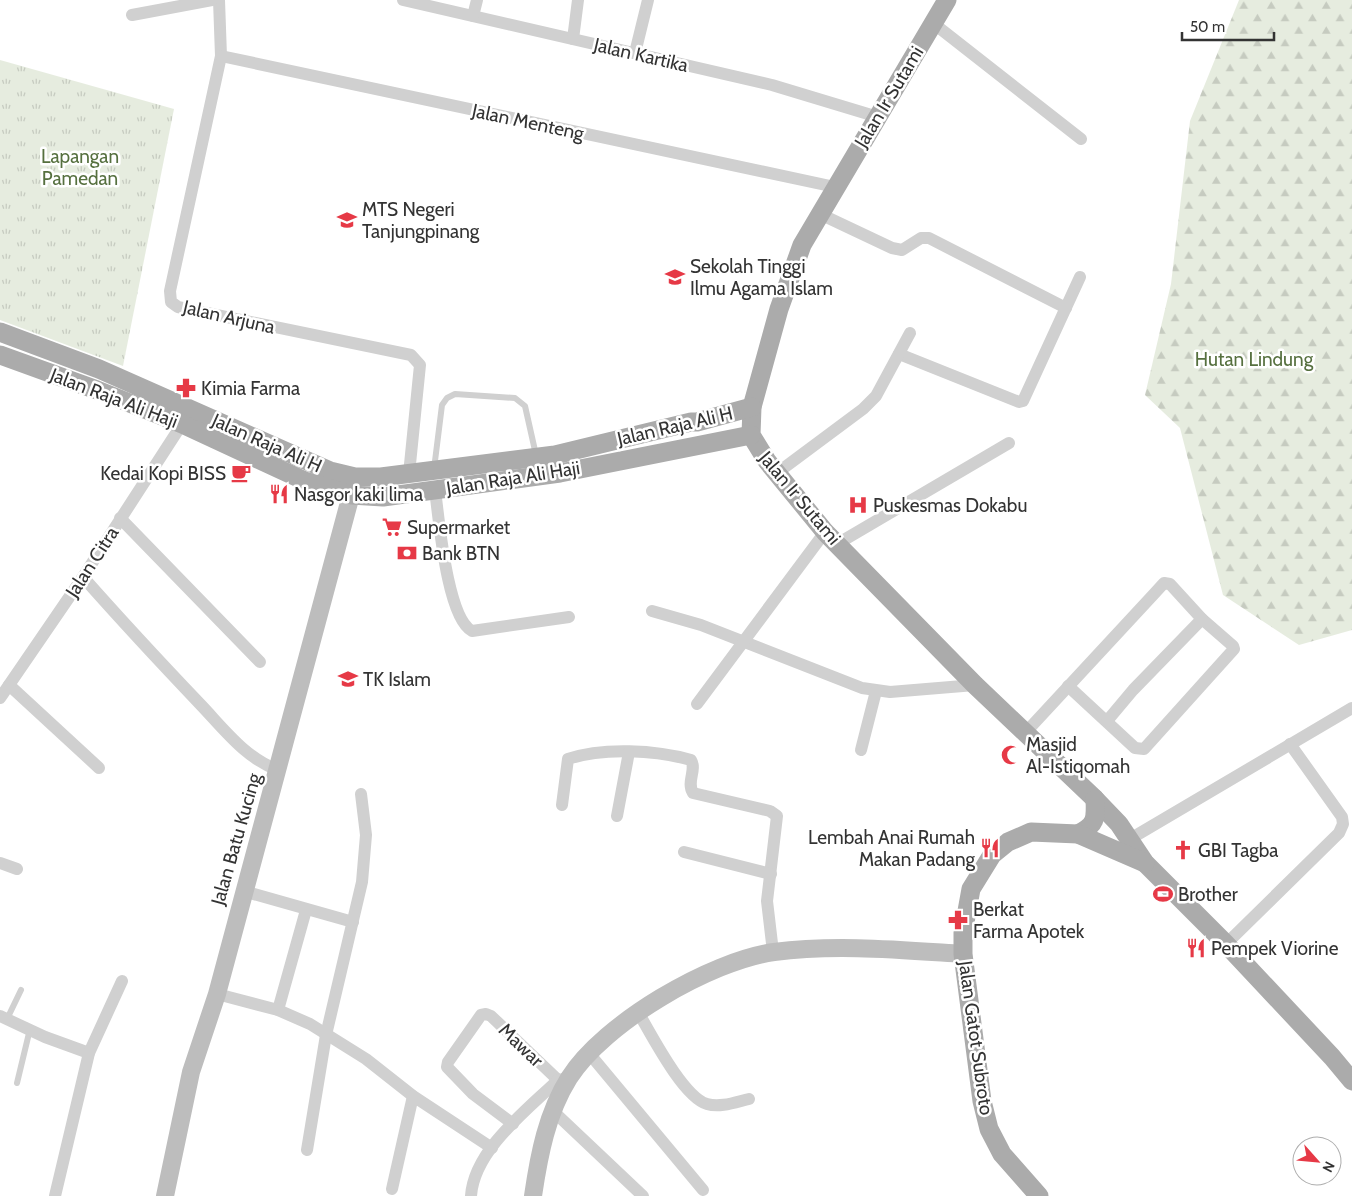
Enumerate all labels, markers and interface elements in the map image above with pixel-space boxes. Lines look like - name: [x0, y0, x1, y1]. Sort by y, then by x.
- scale bar: [1182, 10, 1274, 42]
- text: 50 m: [1190, 18, 1225, 36]
- street label: Jalan Kartika: [591, 33, 690, 77]
- street label: Jalan Ir Sutami: [849, 42, 928, 153]
- street label: Jalan Menteng: [469, 99, 587, 145]
- park label: Lapangan Pamedan: [41, 145, 119, 190]
- place label: MTS Negeri Tanjungpinang: [362, 198, 480, 243]
- school or university icon: MTS Negeri Tanjungpinang: [336, 209, 358, 231]
- place label: Sekolah Tinggi Ilmu Agama Islam: [690, 255, 833, 300]
- school or university icon: Sekolah Tinggi Ilmu Agama Islam: [664, 266, 686, 288]
- street label: Jalan Arjuna: [180, 295, 277, 339]
- park label: Hutan Lindung: [1195, 348, 1314, 371]
- street label: Jalan Raja Ali Haji: [46, 363, 181, 433]
- pharmacy icon: Kimia Farma: [175, 377, 197, 399]
- place label: Kimia Farma: [201, 377, 300, 400]
- street label: Jalan Raja Ali H: [614, 402, 735, 451]
- street label: Jalan Raja Ali H: [208, 408, 326, 477]
- street label: Jalan Ir Sutami: [754, 446, 846, 549]
- street label: Jalan Raja Ali Haji: [444, 456, 581, 500]
- place label: Kedai Kopi BISS: [100, 462, 226, 485]
- cafe icon: Kedai Kopi BISS: [230, 462, 252, 484]
- restaurant icon: Nasgor kaki lima: [268, 483, 290, 505]
- place label: Nasgor kaki lima: [294, 483, 423, 506]
- hospital icon: Puskesmas Dokabu: [847, 494, 869, 516]
- place label: Puskesmas Dokabu: [873, 494, 1027, 517]
- supermarket icon: Supermarket: [381, 516, 403, 538]
- place label: Supermarket: [407, 516, 511, 539]
- street label: Jalan Citra: [60, 522, 123, 603]
- bank icon: Bank BTN: [396, 542, 418, 564]
- place label: Bank BTN: [422, 542, 500, 565]
- school or university icon: TK Islam: [337, 668, 359, 690]
- place label: TK Islam: [363, 668, 431, 691]
- place label: Masjid Al-Istiqomah: [1026, 733, 1130, 778]
- mosque icon: Masjid Al-Istiqomah: [1000, 744, 1022, 766]
- street label: Jalan Batu Kucing: [206, 770, 266, 909]
- place label: Lembah Anai Rumah Makan Padang: [808, 826, 976, 871]
- restaurant icon: Lembah Anai Rumah Makan Padang: [979, 837, 1001, 859]
- church icon: GBI Tagba: [1172, 839, 1194, 861]
- place label: GBI Tagba: [1198, 839, 1278, 862]
- sports icon: Brother: [1152, 883, 1174, 905]
- place label: Brother: [1178, 883, 1238, 906]
- place label: Berkat Farma Apotek: [973, 898, 1085, 943]
- pharmacy icon: Berkat Farma Apotek: [947, 909, 969, 931]
- restaurant icon: Pempek Viorine: [1185, 937, 1207, 959]
- place label: Pempek Viorine: [1211, 937, 1339, 960]
- street label: Jalan Gatot Subroto: [954, 958, 998, 1117]
- street label: Mawar: [494, 1018, 548, 1072]
- north arrow: [1292, 1136, 1342, 1186]
- text: N: [1318, 1158, 1339, 1175]

